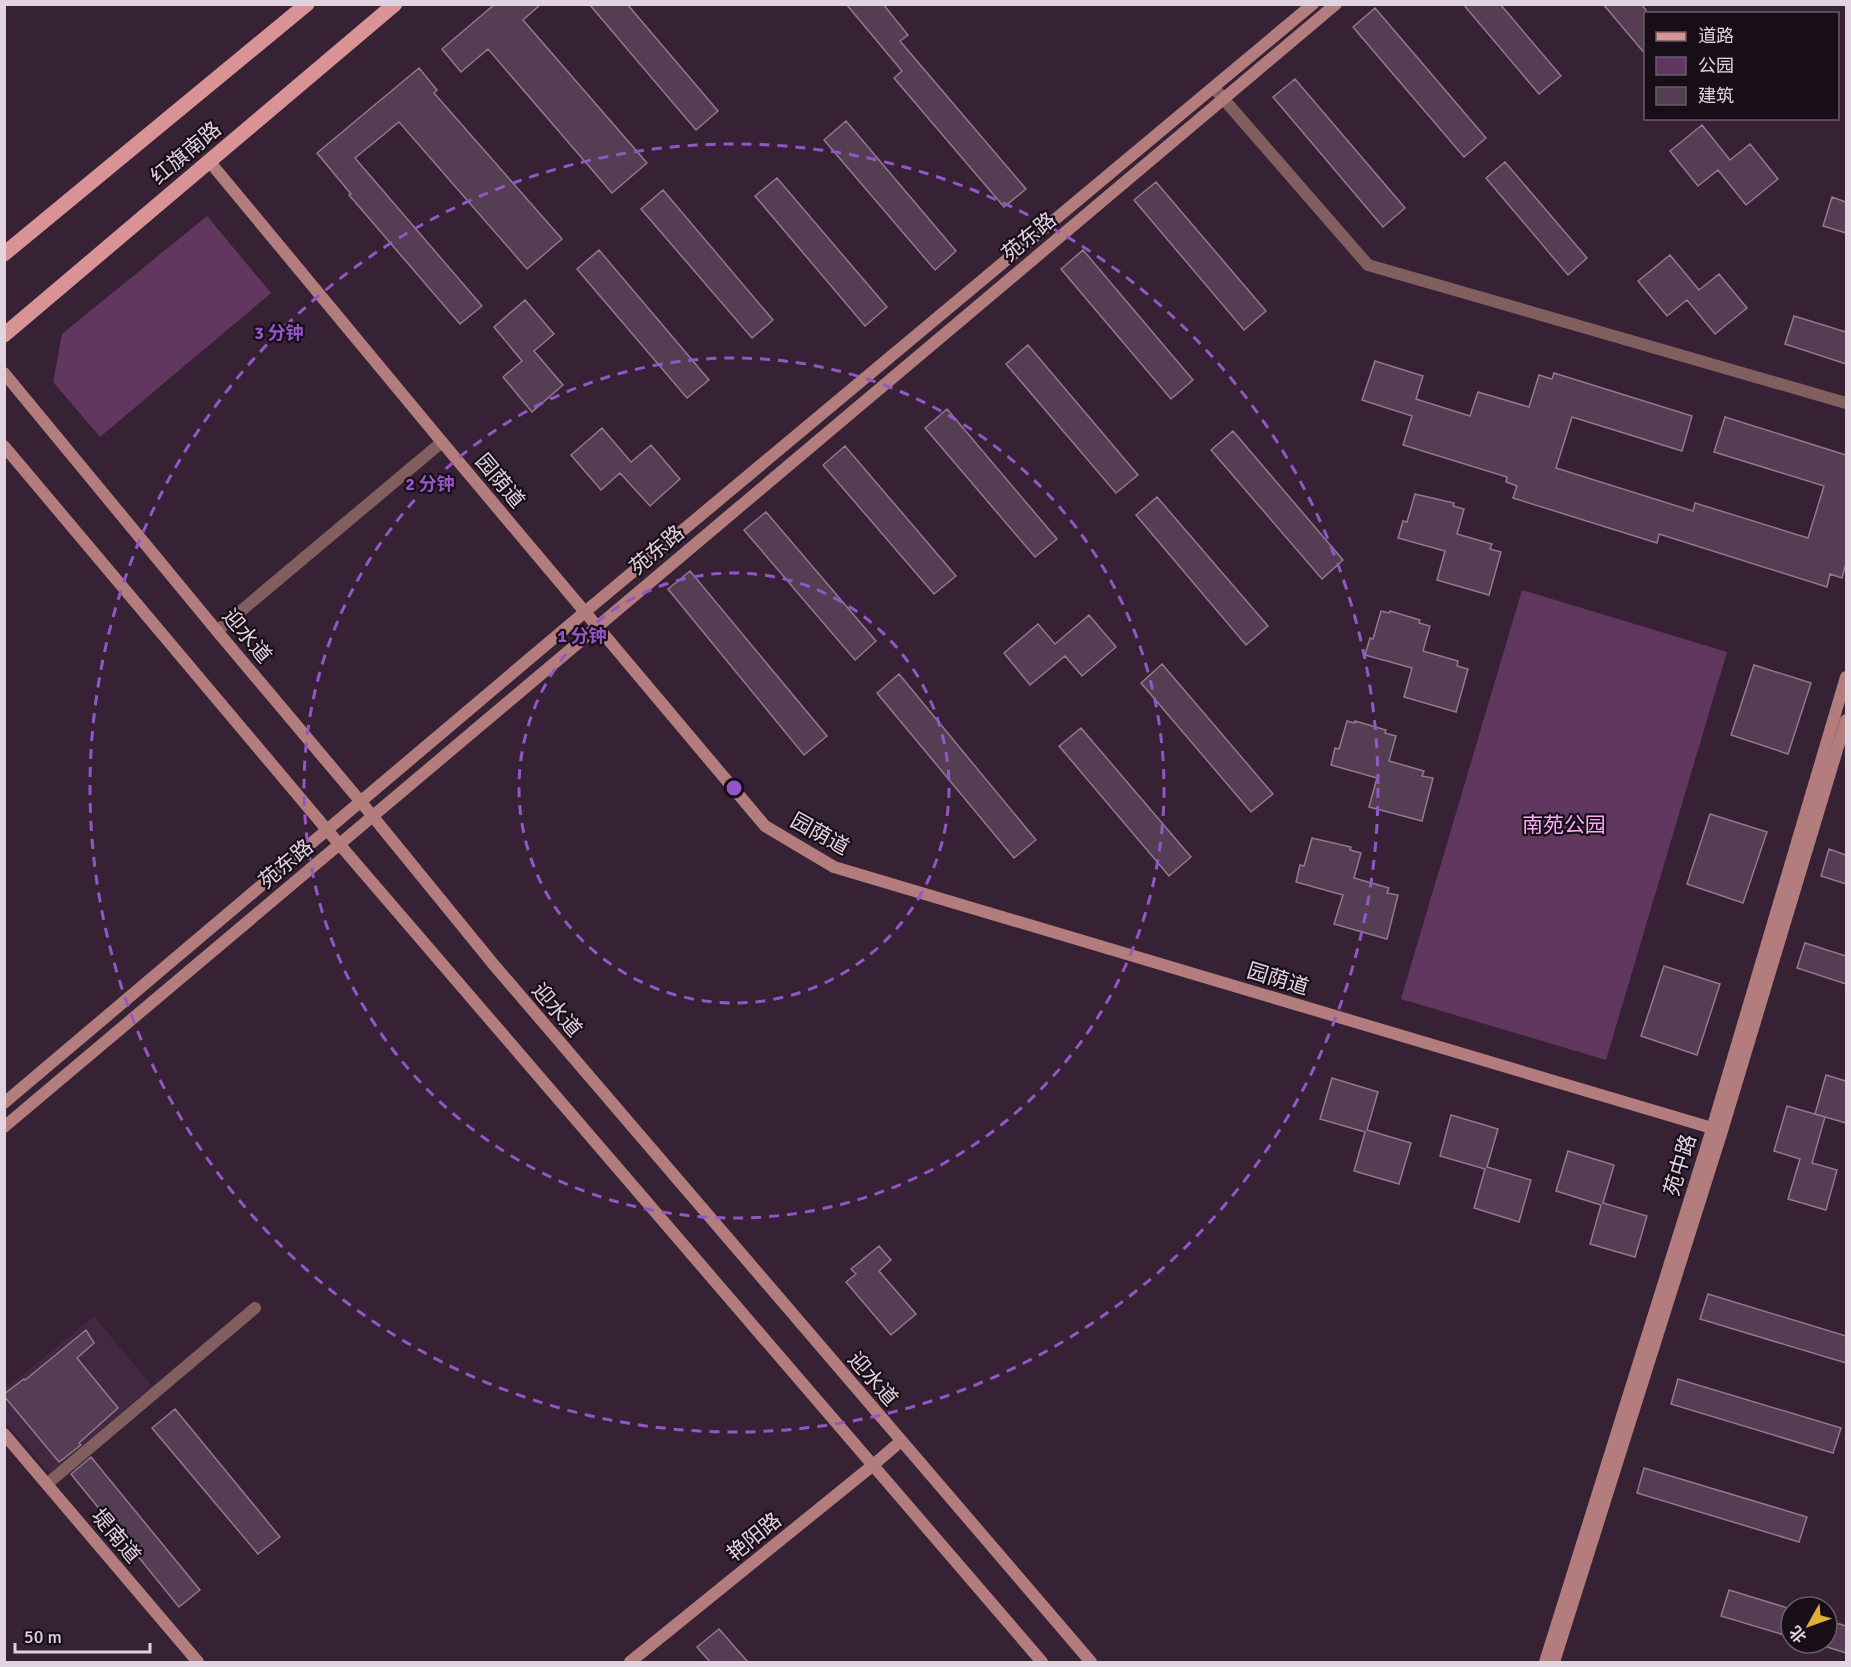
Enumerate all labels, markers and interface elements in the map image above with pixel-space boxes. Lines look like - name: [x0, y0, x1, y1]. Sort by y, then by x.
- legend: [1644, 12, 1839, 120]
- text: 道路: [1698, 25, 1734, 47]
- text: 公园: [1698, 55, 1734, 77]
- text: 建筑: [1698, 85, 1734, 107]
- street label: 红旗南路: [145, 116, 227, 190]
- street label: 苑东路: [997, 207, 1061, 267]
- text: 3 分钟: [254, 322, 304, 344]
- street label: 园荫道: [470, 449, 530, 513]
- text: 2 分钟: [405, 473, 455, 495]
- street label: 苑东路: [625, 520, 689, 580]
- street label: 迎水道: [217, 604, 277, 668]
- text: 1 分钟: [557, 625, 607, 647]
- centre of rings: [724, 778, 744, 798]
- street label: 园荫道: [786, 807, 854, 861]
- park label: 南苑公园: [1522, 812, 1606, 838]
- street label: 苑东路: [254, 834, 318, 894]
- street label: 园荫道: [1244, 957, 1312, 1001]
- street label: 迎水道: [527, 978, 587, 1042]
- street label: 苑中路: [1658, 1131, 1702, 1199]
- street label: 迎水道: [843, 1347, 903, 1411]
- street label: 堤南道: [86, 1504, 146, 1568]
- street label: 艳阳路: [721, 1507, 787, 1567]
- north arrow: [1779, 1595, 1839, 1655]
- scale bar: [15, 1616, 150, 1654]
- text: 北: [1785, 1621, 1811, 1647]
- text: 50 m: [24, 1626, 62, 1648]

